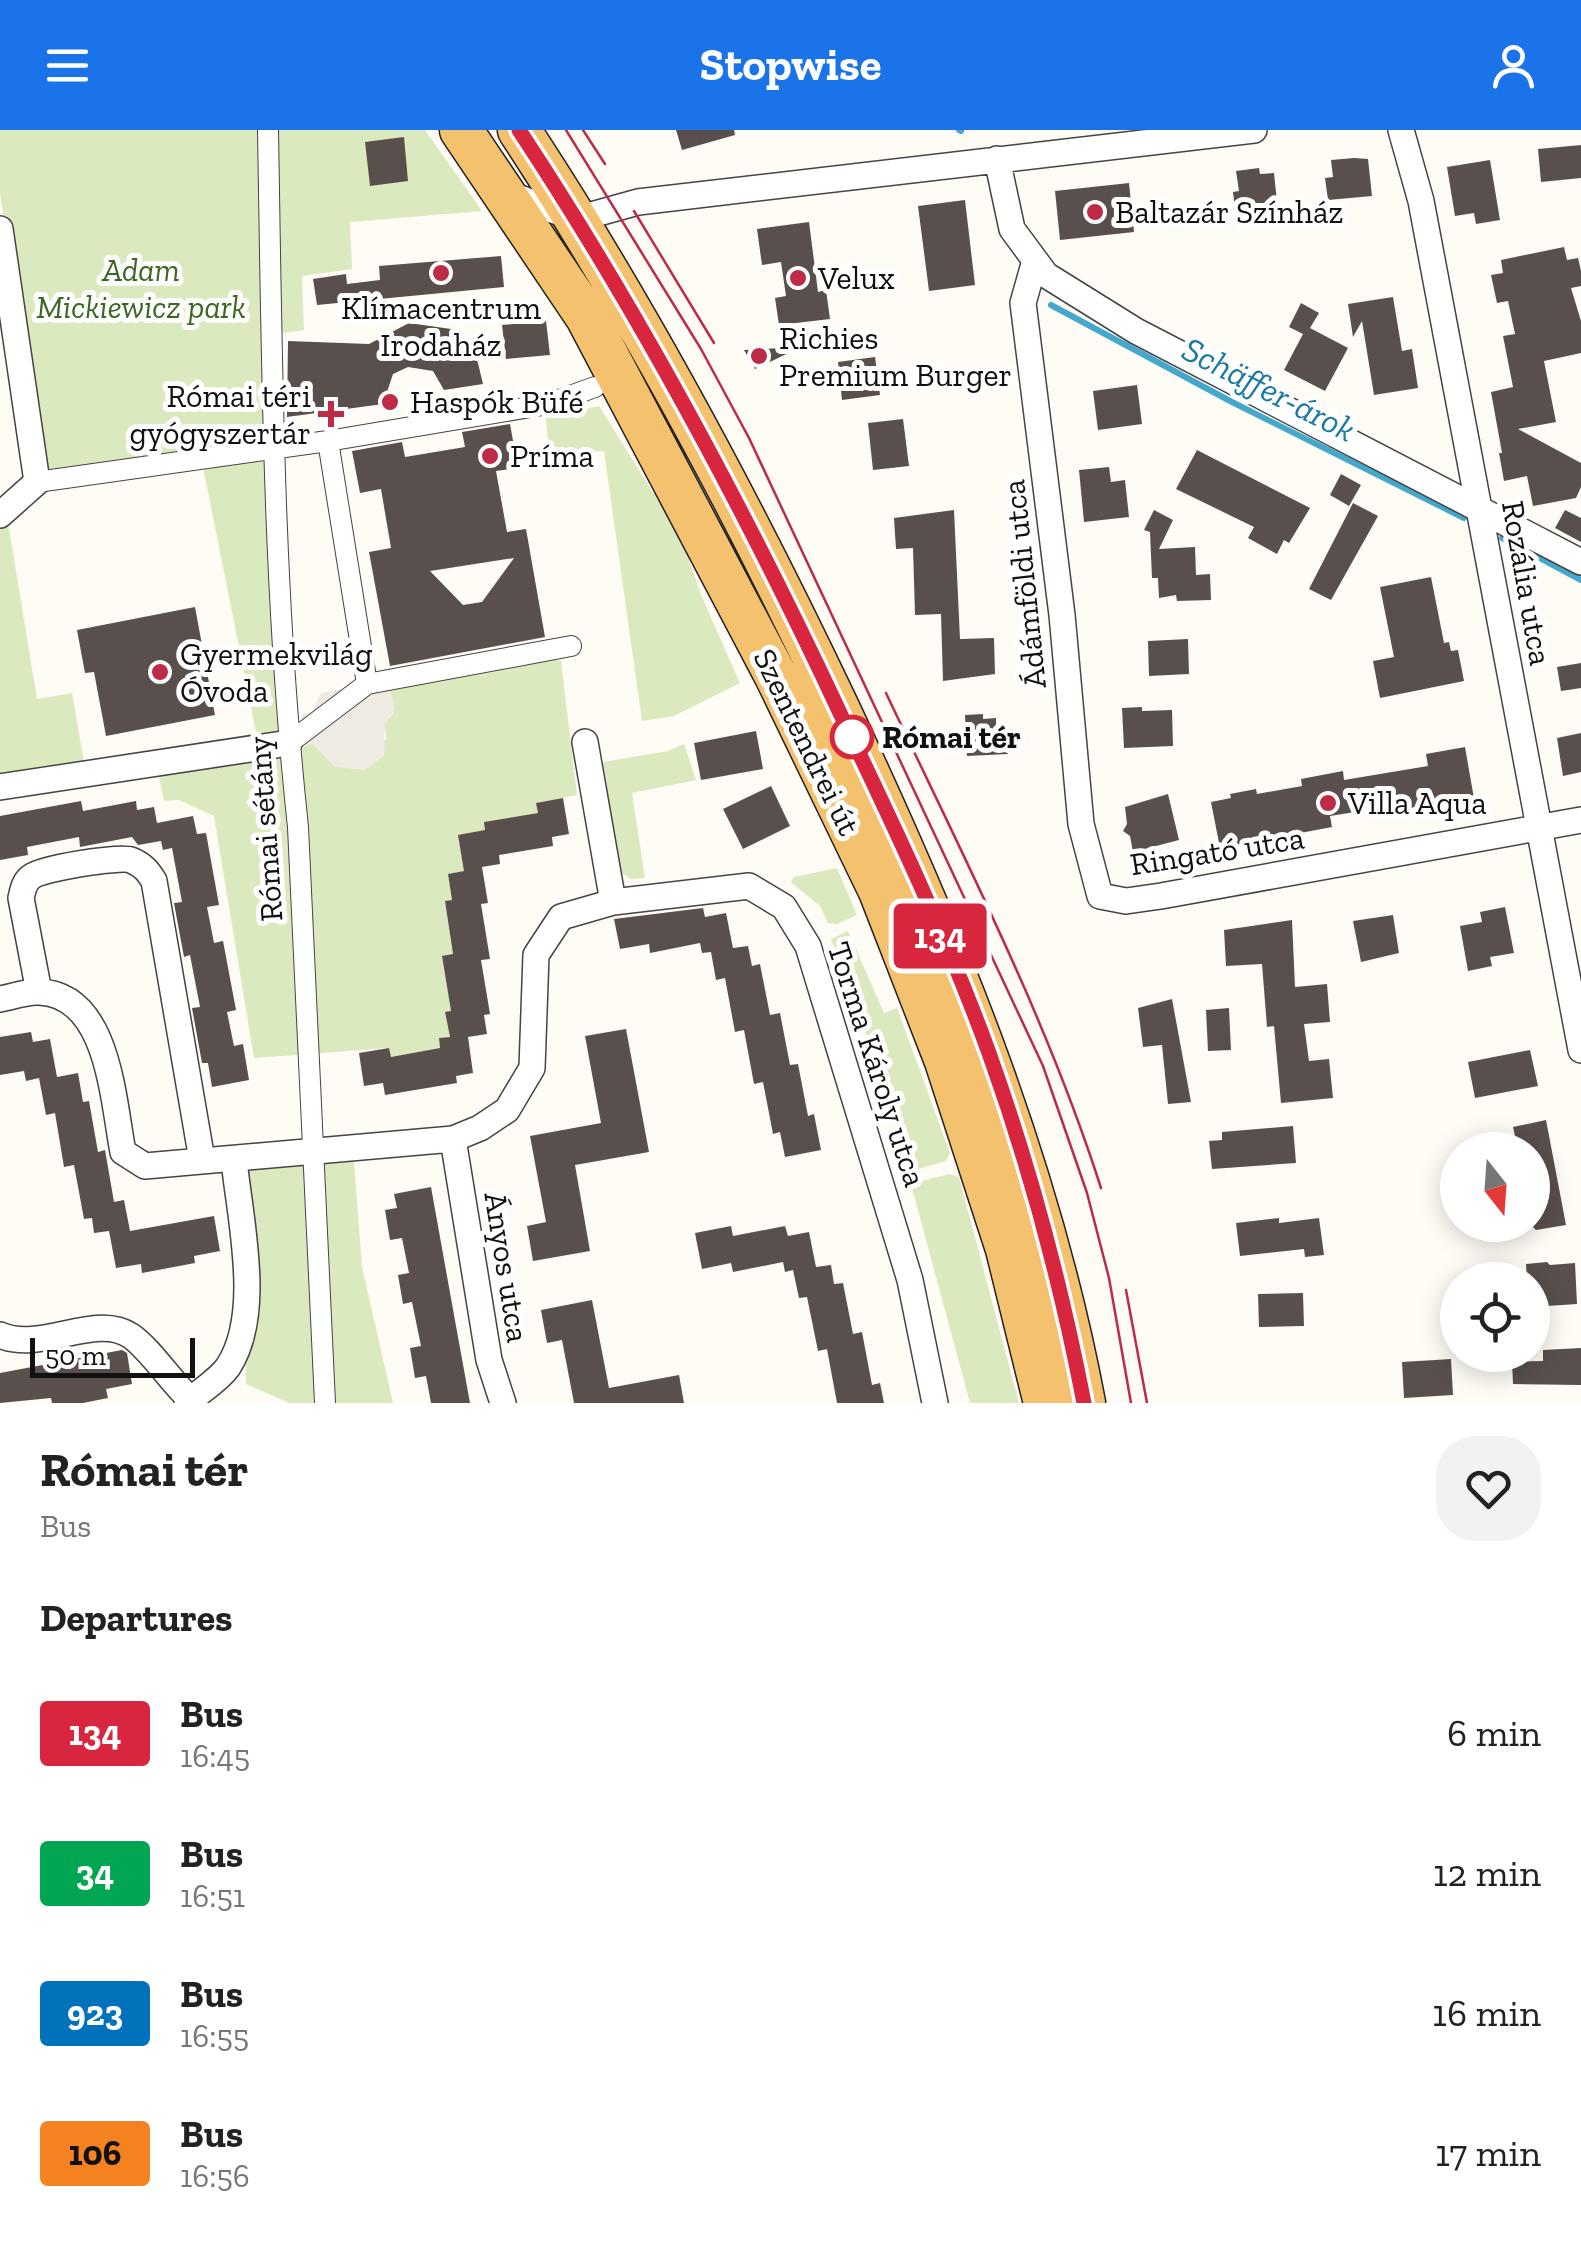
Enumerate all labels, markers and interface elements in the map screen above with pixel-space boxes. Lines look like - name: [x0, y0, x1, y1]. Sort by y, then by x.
- icon: menu: [40, 38, 95, 93]
- text: Stopwise: [700, 38, 881, 92]
- icon: person: [1486, 38, 1541, 93]
- place label: Baltazár Színház: [1115, 193, 1343, 231]
- marker: Baltazár Színház: [1084, 201, 1106, 223]
- park label: Adam Mickiewicz park: [36, 251, 246, 326]
- place label: Velux: [817, 259, 895, 297]
- marker: Klímacentrum Irodaház: [430, 262, 452, 284]
- marker: Velux: [787, 267, 809, 289]
- place label: Klímacentrum Irodaház: [341, 289, 541, 364]
- place label: Richies Premium Burger: [779, 319, 1012, 394]
- water label: Schäffer-árok: [1175, 327, 1363, 451]
- marker: Richies Premium Burger: [748, 345, 770, 367]
- place label: Római téri gyógyszertár: [130, 377, 311, 452]
- place label: Haspók Büfé: [410, 383, 584, 421]
- marker: Haspók Büfé: [379, 391, 401, 413]
- marker: Római téri gyógyszertár: [320, 403, 342, 425]
- place label: Príma: [510, 437, 594, 475]
- marker: Príma: [479, 445, 501, 467]
- street label: Ádámföldi utca: [994, 478, 1054, 690]
- street label: Rozália utca: [1494, 498, 1560, 668]
- place label: Gyermekvilág Óvoda: [180, 635, 373, 710]
- street label: Szentendrei út: [746, 643, 869, 841]
- marker: Gyermekvilág Óvoda: [149, 661, 171, 683]
- marker: Római tér: [831, 716, 873, 758]
- place label: Római tér: [882, 718, 1021, 756]
- street label: Római sétány: [240, 735, 290, 923]
- place label: Villa Aqua: [1347, 784, 1487, 822]
- marker: Villa Aqua: [1317, 792, 1339, 814]
- street label: Ringató utca: [1127, 818, 1307, 884]
- line badge: 134: [882, 904, 998, 968]
- text: 134: [914, 915, 966, 957]
- street label: Torma Károly utca: [820, 937, 934, 1191]
- north arrow: [1440, 1132, 1550, 1242]
- map controls: [1440, 1132, 1550, 1372]
- street label: Ányos utca: [476, 1189, 538, 1345]
- button: locate: [1440, 1262, 1550, 1372]
- scale bar: [30, 1333, 195, 1378]
- text: 50 m: [45, 1339, 106, 1372]
- button: heart: [1436, 1436, 1541, 1541]
- text: Római tér: [40, 1441, 248, 1498]
- text: Bus: [40, 1507, 91, 1545]
- text: Departures: [40, 1595, 232, 1641]
- text: Bus: [180, 1691, 243, 1737]
- text: 6 min: [1447, 1710, 1541, 1756]
- text: 134: [69, 1712, 121, 1754]
- text: 16:45: [180, 1737, 250, 1775]
- text: Bus: [180, 1831, 243, 1877]
- text: 12 min: [1433, 1850, 1541, 1896]
- text: 34: [76, 1852, 114, 1894]
- text: 16:51: [180, 1877, 245, 1915]
- text: Bus: [180, 1971, 243, 2017]
- text: 16 min: [1432, 1990, 1541, 2036]
- text: 923: [67, 1992, 123, 2034]
- text: 16:55: [180, 2017, 249, 2055]
- text: Bus: [180, 2111, 243, 2157]
- text: 17 min: [1435, 2130, 1541, 2176]
- text: 106: [68, 2132, 122, 2174]
- text: 16:56: [180, 2157, 250, 2195]

